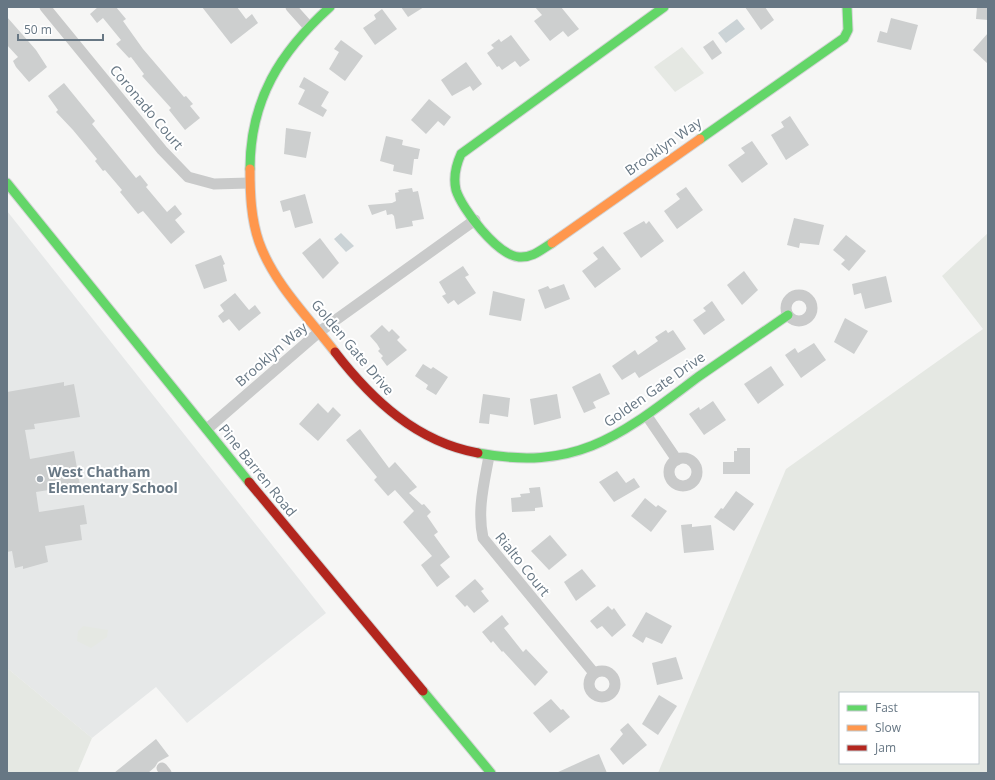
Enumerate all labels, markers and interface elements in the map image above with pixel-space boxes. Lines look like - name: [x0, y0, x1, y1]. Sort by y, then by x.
- scale bar: [18, 16, 103, 42]
- text: 50 m: [24, 21, 52, 38]
- street label: Coronado Court: [106, 61, 188, 153]
- street label: Brooklyn Way: [621, 112, 706, 179]
- street label: Golden Gate Drive: [307, 295, 399, 399]
- street label: Brooklyn Way: [231, 317, 312, 391]
- street label: Golden Gate Drive: [600, 347, 709, 431]
- street label: Pine Barren Road: [215, 420, 301, 520]
- place label: West Chatham Elementary School: [48, 462, 178, 497]
- marker: West Chatham Elementary School: [35, 474, 45, 484]
- street label: Rialto Court: [491, 528, 555, 600]
- legend: [839, 692, 979, 764]
- text: Fast: [875, 699, 898, 716]
- text: Slow: [875, 719, 902, 736]
- text: Jam: [874, 739, 896, 756]

